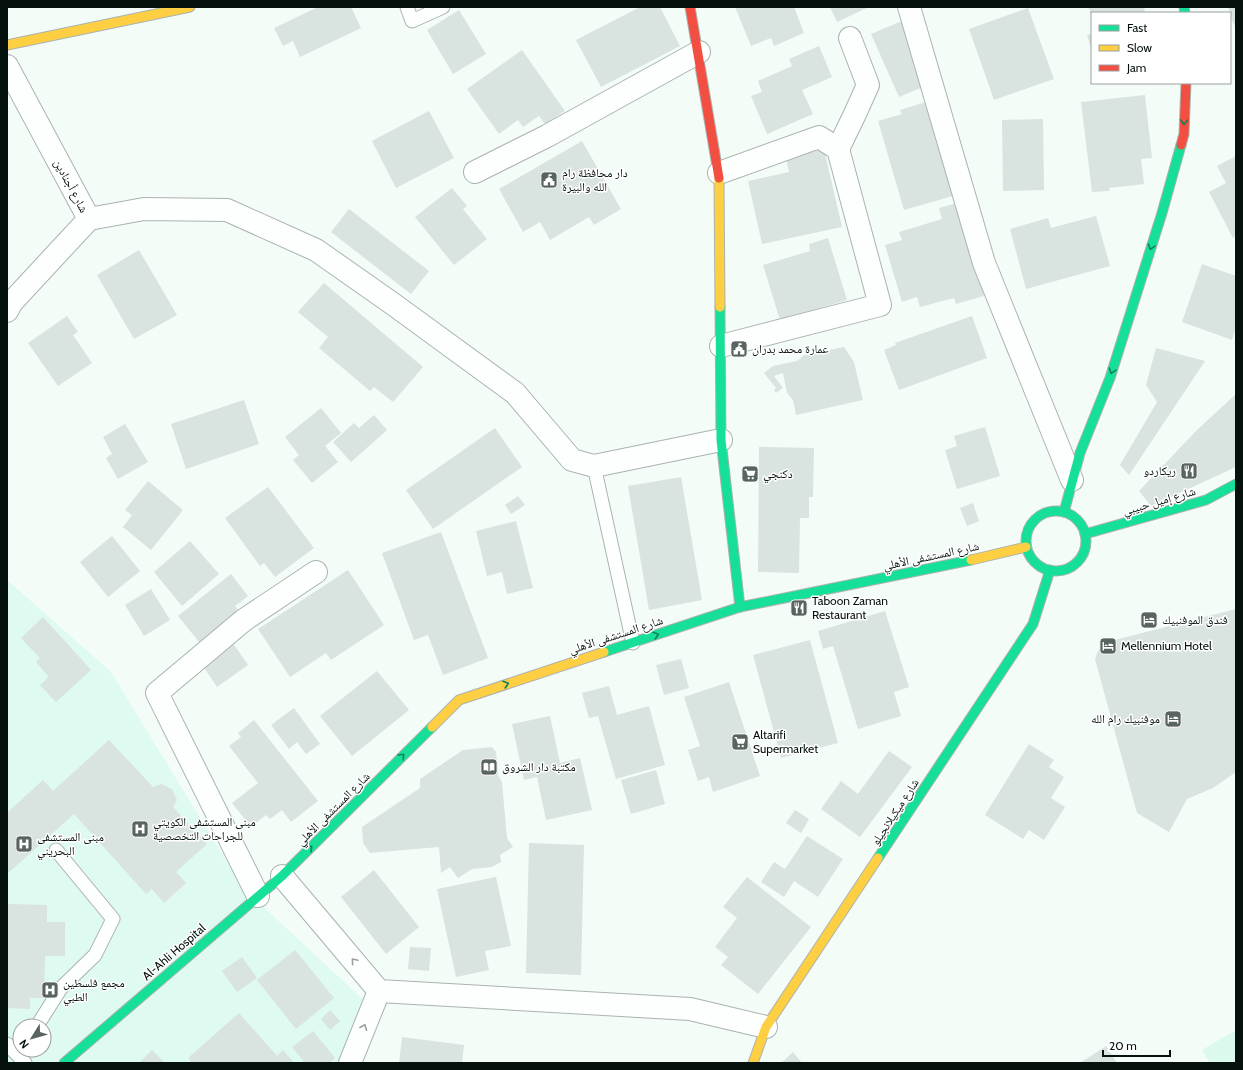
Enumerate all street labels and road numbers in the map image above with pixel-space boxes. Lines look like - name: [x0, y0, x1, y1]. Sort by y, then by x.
- street label: شارع أجنادين: [50, 156, 92, 216]
- street label: شارع إميل حبيبي: [1121, 483, 1198, 521]
- street label: شارع المستشفى الأهلي: [881, 538, 981, 576]
- street label: شارع المستشفى الأهلي: [567, 612, 666, 660]
- street label: شارع المستشفى الأهلي: [293, 769, 375, 851]
- street label: شارع ميكيلانجيلو: [867, 775, 923, 848]
- street label: Al-Ahli Hospital: [139, 920, 209, 983]

